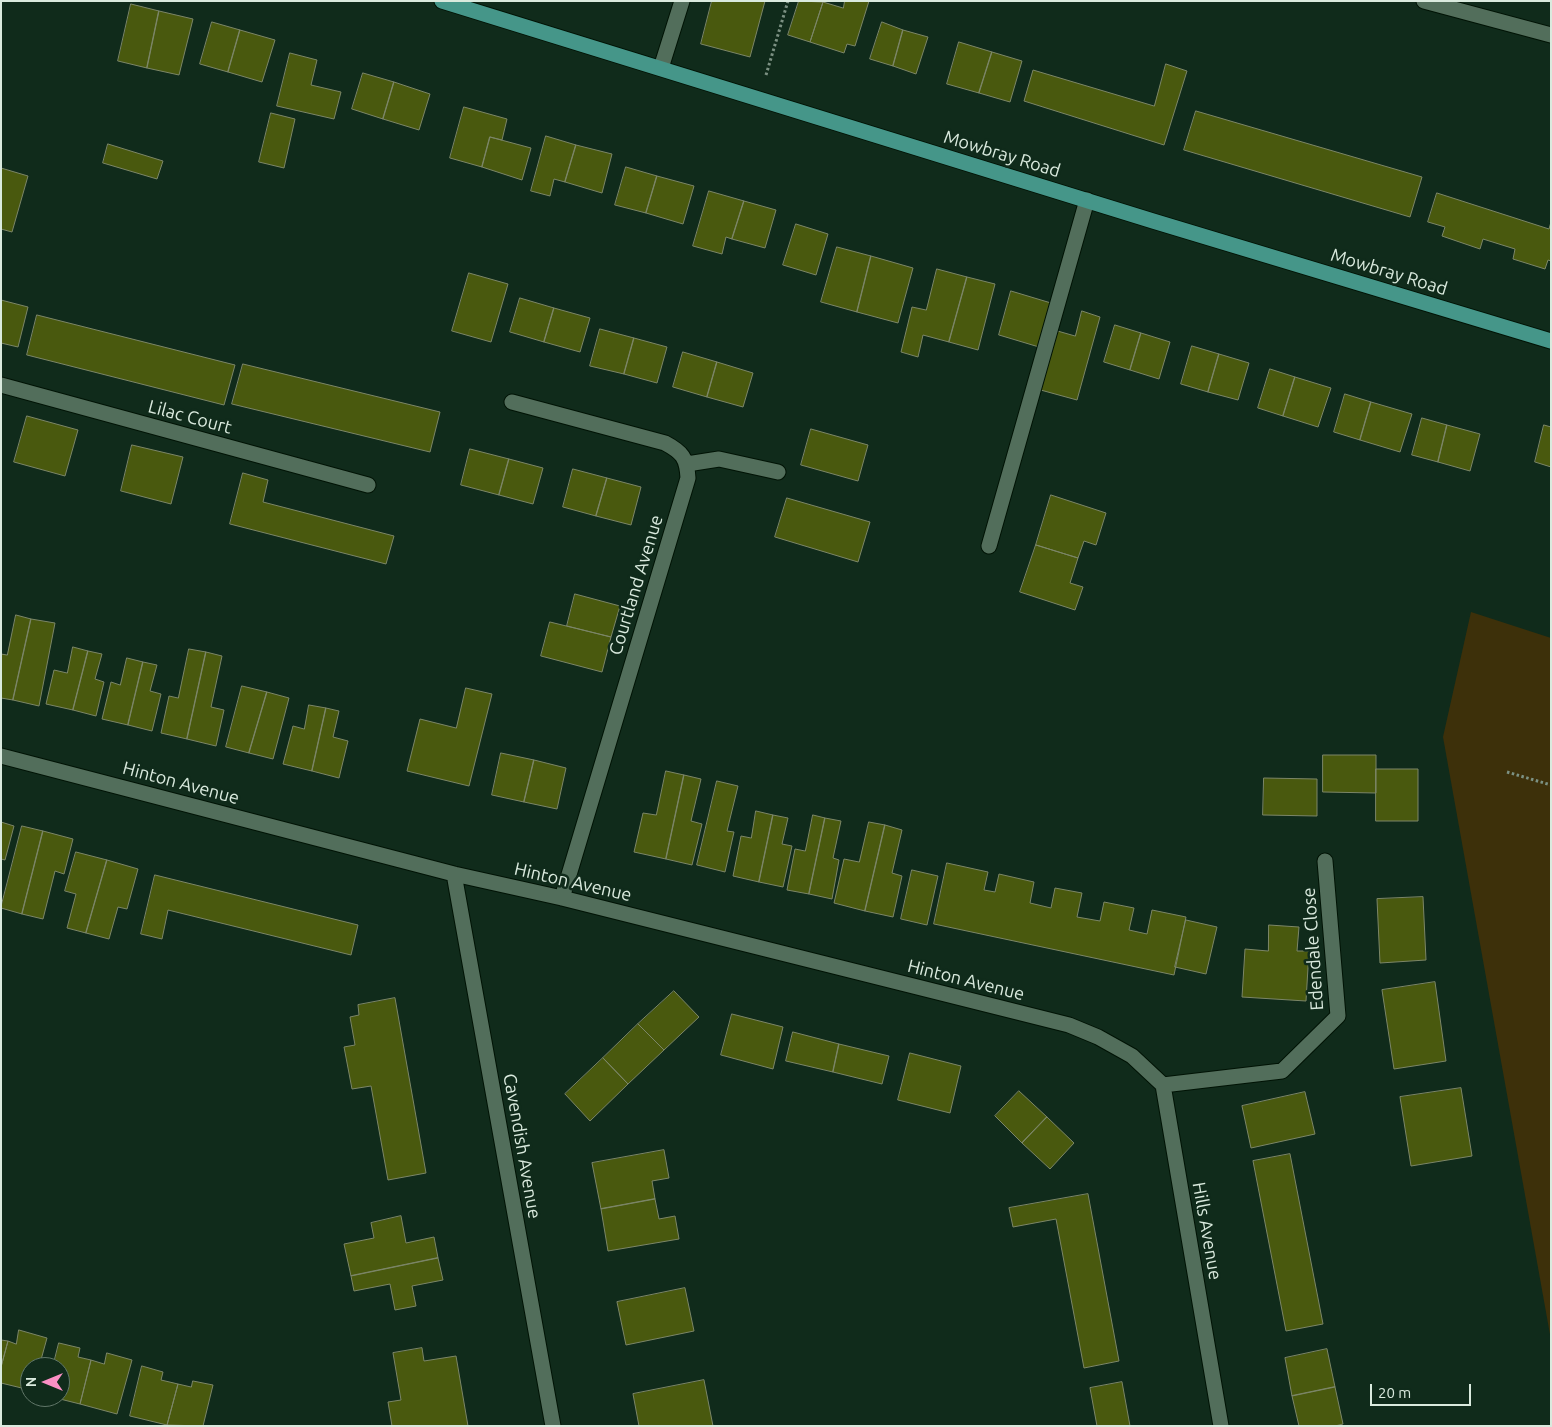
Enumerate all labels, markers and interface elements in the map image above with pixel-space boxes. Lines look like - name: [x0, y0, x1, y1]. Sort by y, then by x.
- street label: Mowbray Road: [941, 126, 1063, 182]
- street label: Mowbray Road: [1328, 244, 1450, 300]
- street label: Lilac Court: [146, 395, 234, 439]
- street label: Courtland Avenue: [604, 512, 668, 658]
- street label: Hinton Avenue: [120, 757, 242, 809]
- street label: Hinton Avenue: [512, 858, 634, 906]
- street label: Edendale Close: [1298, 887, 1328, 1011]
- street label: Hinton Avenue: [905, 955, 1027, 1005]
- street label: Cavendish Avenue: [499, 1072, 545, 1220]
- street label: Hills Avenue: [1188, 1180, 1226, 1282]
- north arrow: [20, 1357, 70, 1407]
- scale bar: [1372, 1374, 1473, 1406]
- text: N: [23, 1377, 39, 1387]
- text: 20 m: [1378, 1384, 1411, 1401]

